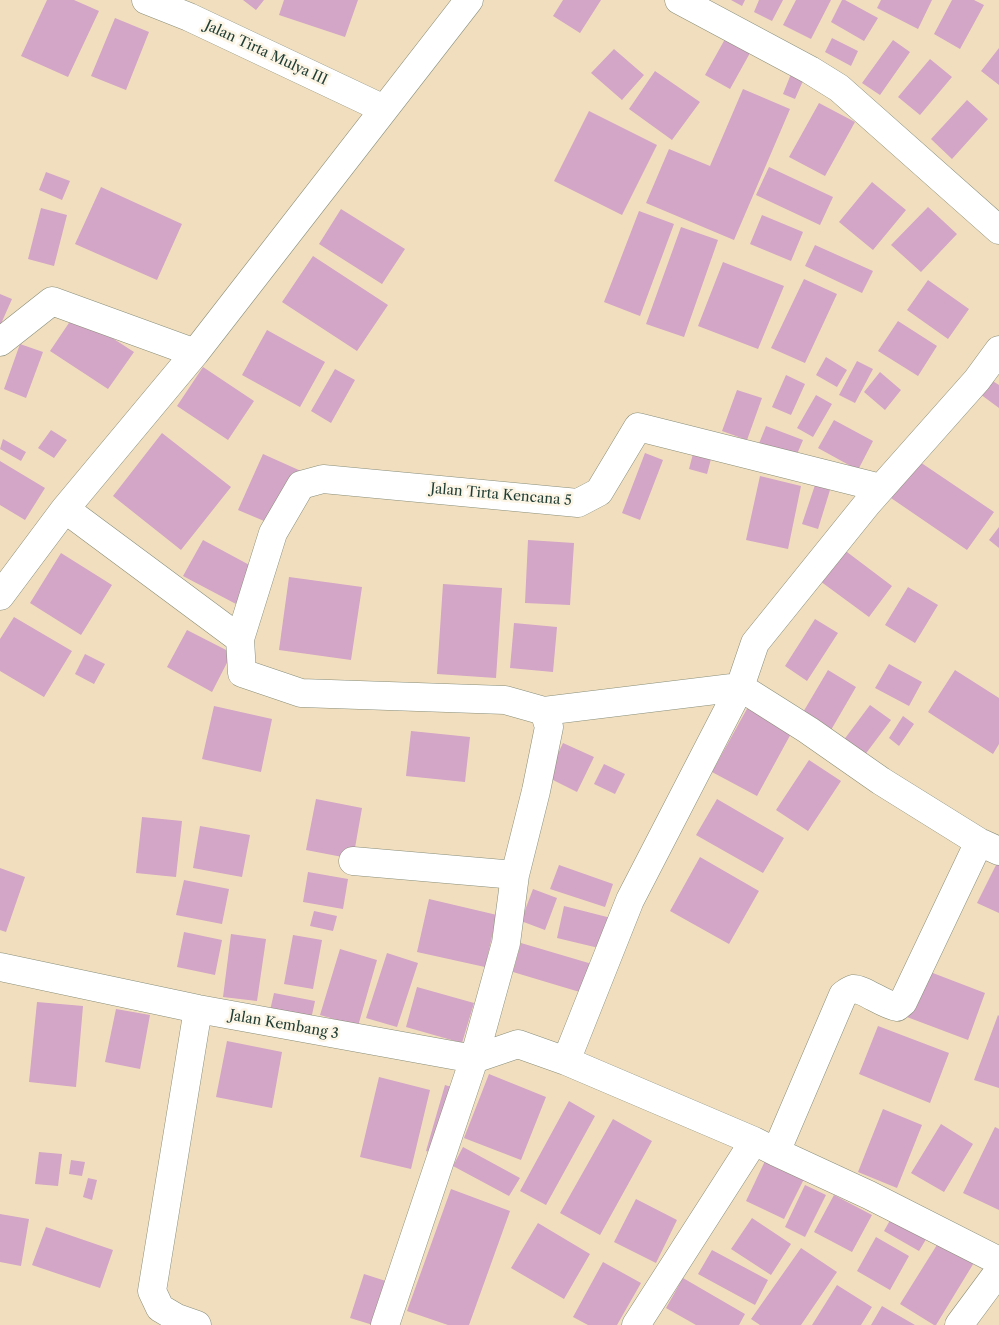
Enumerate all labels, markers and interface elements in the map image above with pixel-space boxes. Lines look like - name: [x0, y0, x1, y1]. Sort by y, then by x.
- street label: Jalan Tirta Mulya III: [202, 17, 330, 89]
- street label: Jalan Tirta Kencana 5: [430, 480, 572, 510]
- street label: Jalan Kembang 3: [228, 1007, 340, 1043]

